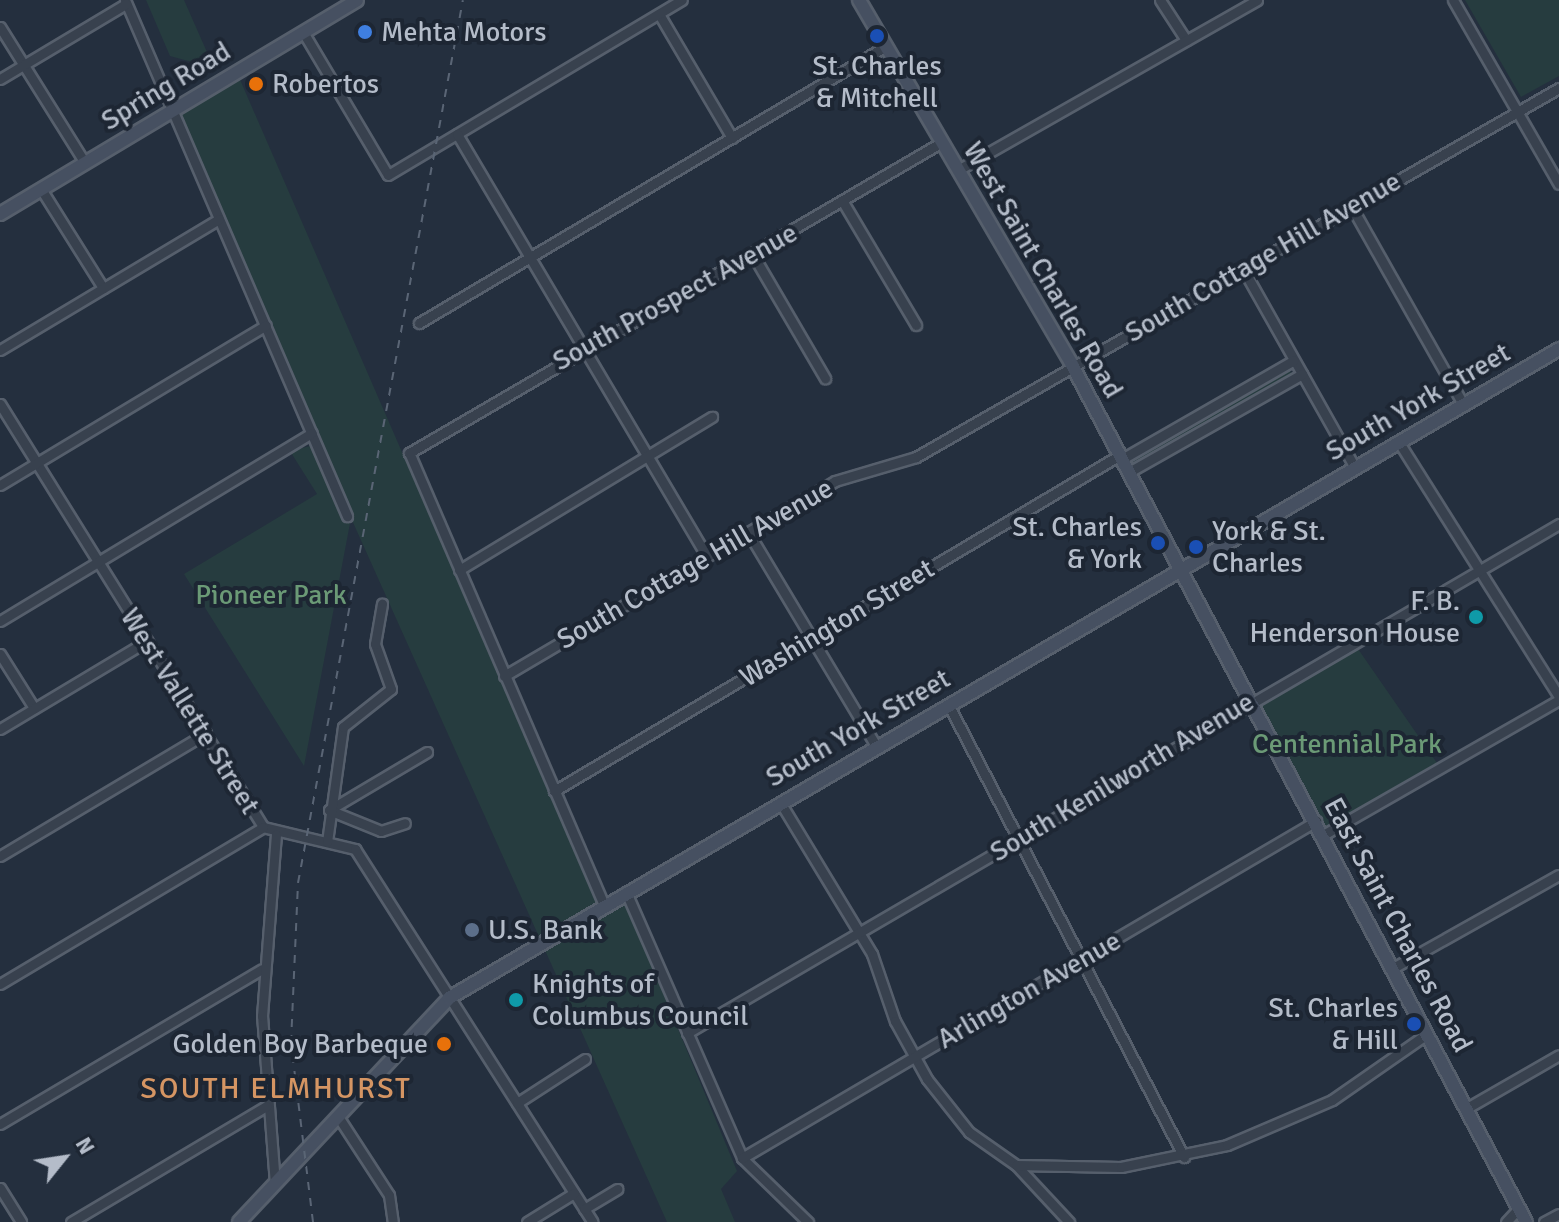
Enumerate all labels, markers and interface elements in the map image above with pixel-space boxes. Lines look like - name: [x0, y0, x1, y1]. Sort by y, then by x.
- place label: Mehta Motors: [381, 15, 547, 49]
- marker: Mehta Motors: [356, 23, 374, 41]
- marker: St. Charles & Mitchell: [868, 27, 886, 45]
- street label: Spring Road: [95, 34, 237, 138]
- place label: St. Charles & Mitchell: [812, 49, 942, 115]
- place label: Robertos: [272, 67, 379, 101]
- marker: Robertos: [247, 75, 265, 93]
- street label: West Saint Charles Road: [956, 136, 1130, 404]
- street label: South Cottage Hill Avenue: [1119, 164, 1407, 350]
- street label: South Prospect Avenue: [547, 216, 803, 378]
- street label: South York Street: [1320, 336, 1516, 468]
- street label: South Cottage Hill Avenue: [551, 471, 839, 657]
- place label: St. Charles & York: [1012, 510, 1142, 576]
- place label: York & St. Charles: [1212, 514, 1326, 580]
- marker: St. Charles & York: [1149, 534, 1167, 552]
- marker: York & St. Charles: [1187, 538, 1205, 556]
- street label: Washington Street: [734, 552, 940, 694]
- park label: Pioneer Park: [195, 578, 347, 612]
- place label: F. B. Henderson House: [1249, 584, 1460, 650]
- street label: West Vallette Street: [113, 602, 267, 820]
- marker: F. B. Henderson House: [1467, 608, 1485, 626]
- street label: South York Street: [760, 662, 956, 794]
- street label: South Kenilworth Avenue: [984, 685, 1260, 869]
- park label: Centennial Park: [1252, 727, 1442, 761]
- street label: East Saint Charles Road: [1317, 792, 1479, 1058]
- place label: U.S. Bank: [488, 913, 603, 947]
- marker: U.S. Bank: [463, 921, 481, 939]
- street label: Arlington Avenue: [931, 924, 1127, 1056]
- place label: Knights of Columbus Council: [532, 967, 748, 1033]
- marker: Knights of Columbus Council: [507, 991, 525, 1009]
- place label: St. Charles & Hill: [1268, 991, 1398, 1057]
- marker: St. Charles & Hill: [1405, 1015, 1423, 1033]
- place label: Golden Boy Barbeque: [172, 1027, 428, 1061]
- marker: Golden Boy Barbeque: [435, 1035, 453, 1053]
- district label: SOUTH ELMHURST: [140, 1071, 412, 1107]
- north arrow: [24, 1118, 104, 1198]
- text: N: [70, 1132, 101, 1159]

